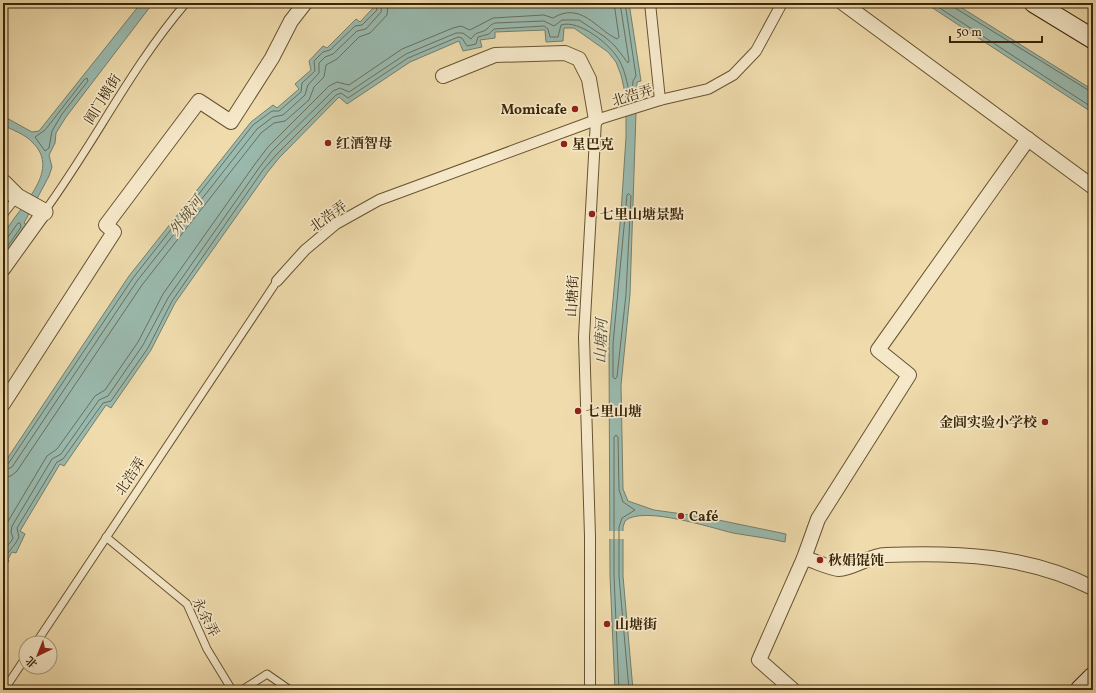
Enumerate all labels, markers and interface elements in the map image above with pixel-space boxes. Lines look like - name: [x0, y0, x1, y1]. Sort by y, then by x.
- scale bar: [950, 18, 1042, 44]
- text: 50 m: [956, 25, 982, 41]
- street label: 阊门横街: [80, 71, 126, 129]
- street label: 北浩弄: [610, 81, 655, 112]
- place label: Momicafe: [501, 101, 567, 120]
- marker: Momicafe: [570, 104, 580, 114]
- place label: 红酒智母: [336, 135, 392, 154]
- place label: 星巴克: [572, 136, 614, 155]
- marker: 红酒智母: [323, 138, 333, 148]
- marker: 星巴克: [559, 139, 569, 149]
- water label: 外城河: [165, 190, 211, 241]
- street label: 北浩弄: [306, 197, 352, 237]
- place label: 七里山塘景點: [600, 206, 684, 225]
- marker: 七里山塘景點: [587, 209, 597, 219]
- street label: 山塘街: [563, 275, 584, 318]
- water label: 山塘河: [591, 315, 614, 364]
- place label: 七里山塘: [586, 403, 642, 422]
- marker: 七里山塘: [573, 406, 583, 416]
- place label: 金阊实验小学校: [939, 414, 1037, 433]
- marker: 金阊实验小学校: [1040, 417, 1050, 427]
- street label: 北浩弄: [112, 454, 151, 500]
- place label: Café: [689, 508, 718, 527]
- marker: Café: [676, 511, 686, 521]
- place label: 秋娟馄饨: [828, 552, 884, 571]
- marker: 秋娟馄饨: [815, 555, 825, 565]
- street label: 永余弄: [187, 595, 223, 641]
- place label: 山塘街: [615, 616, 657, 635]
- marker: 山塘街: [602, 619, 612, 629]
- north arrow: [18, 635, 58, 675]
- text: 北: [23, 652, 41, 670]

